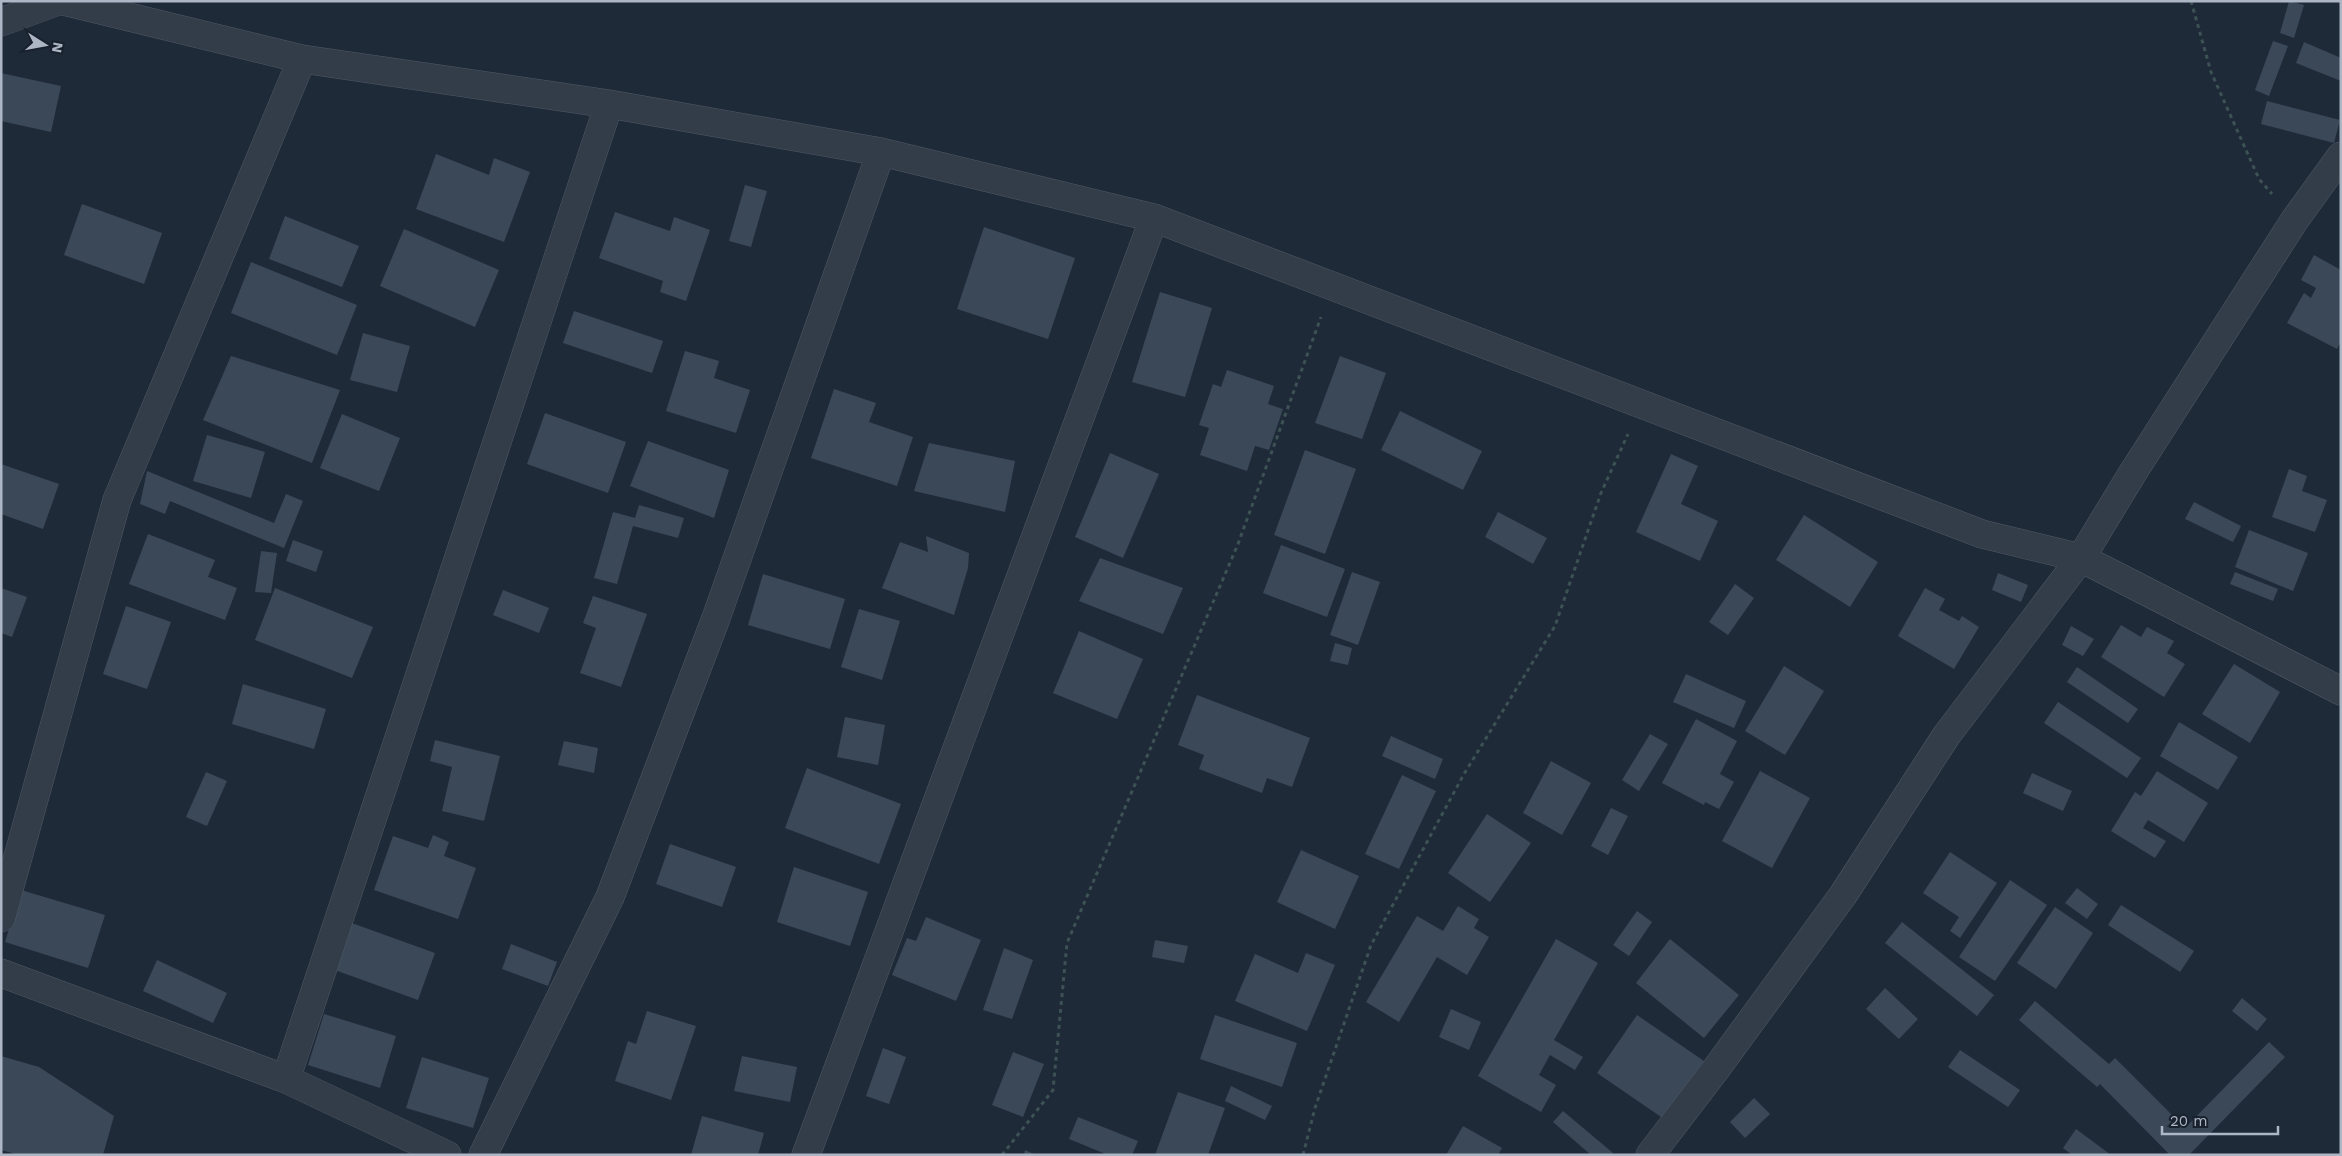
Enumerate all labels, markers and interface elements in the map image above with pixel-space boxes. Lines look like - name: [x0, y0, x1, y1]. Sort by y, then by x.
- north arrow: [20, 20, 70, 70]
- text: N: [49, 41, 67, 54]
- scale bar: [2162, 1104, 2278, 1136]
- text: 20 m: [2170, 1112, 2208, 1130]

